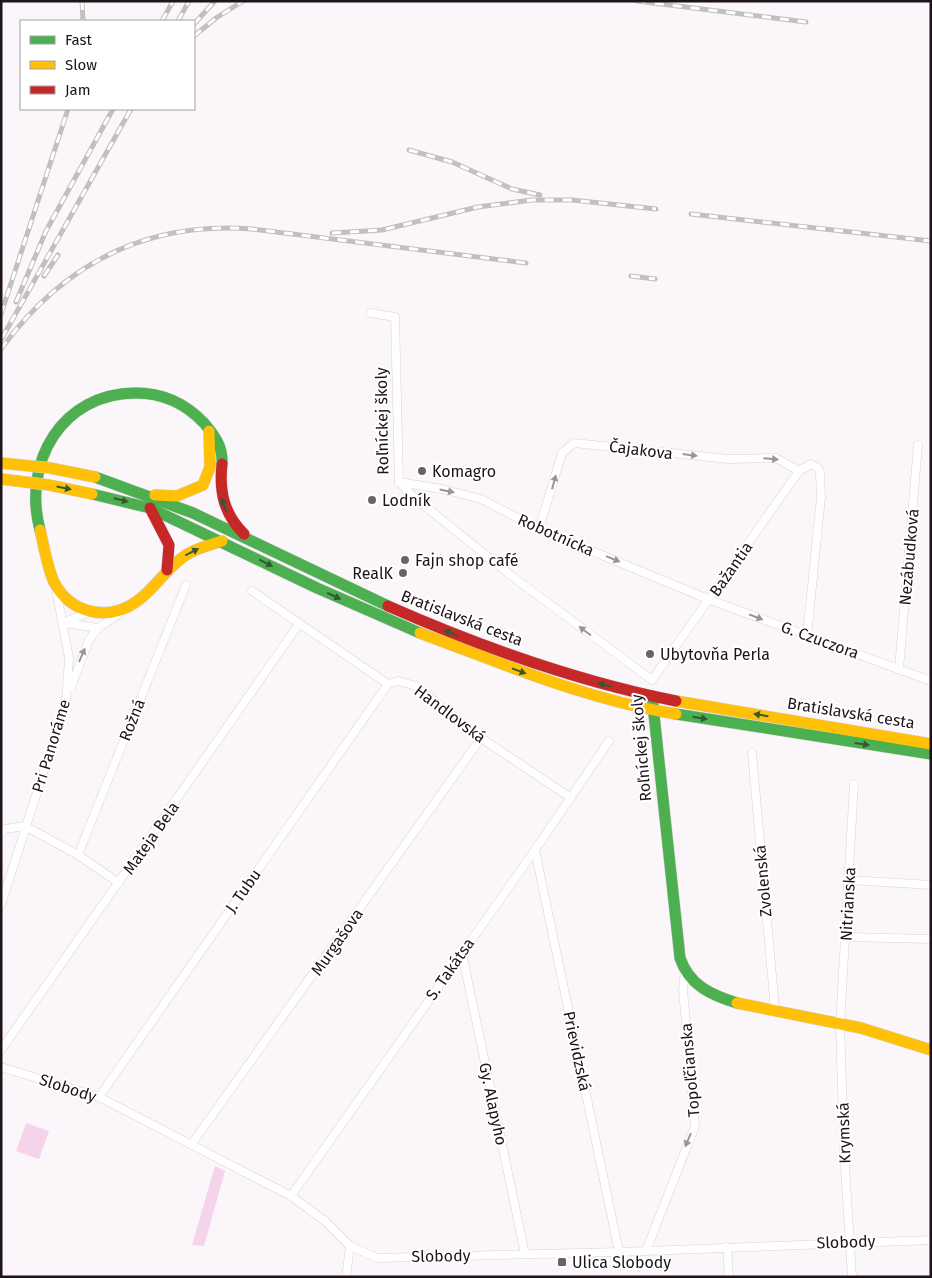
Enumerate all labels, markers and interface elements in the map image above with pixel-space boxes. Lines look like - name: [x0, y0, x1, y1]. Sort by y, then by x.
- legend: [20, 20, 195, 110]
- text: Fast: [65, 31, 92, 49]
- text: Slow: [65, 56, 97, 74]
- text: Jam: [65, 81, 91, 99]
- street label: Roľníckej školy: [372, 367, 392, 475]
- street label: Čajakova: [608, 436, 674, 463]
- one-way arrow: [682, 451, 698, 459]
- one-way arrow: [763, 455, 779, 463]
- place label: Komagro: [432, 462, 496, 481]
- marker: Komagro: [416, 465, 428, 477]
- one-way arrow: [550, 475, 558, 490]
- one-way arrow: [56, 484, 72, 492]
- one-way arrow: [440, 487, 456, 495]
- place label: Lodník: [382, 491, 432, 510]
- marker: Lodník: [366, 494, 378, 506]
- one-way arrow: [114, 496, 129, 504]
- one-way arrow: [220, 497, 228, 512]
- street label: Nezábudková: [895, 508, 923, 606]
- street label: Robotnícka: [515, 510, 597, 560]
- street label: Bažantia: [705, 538, 757, 600]
- one-way arrow: [185, 548, 199, 556]
- place label: Fajn shop café: [415, 551, 519, 570]
- marker: Fajn shop café: [399, 554, 411, 566]
- one-way arrow: [606, 556, 620, 564]
- one-way arrow: [259, 559, 273, 567]
- place label: RealK: [352, 564, 394, 583]
- marker: RealK: [397, 567, 409, 579]
- street label: Bratislavská cesta: [398, 586, 526, 650]
- one-way arrow: [327, 592, 341, 600]
- one-way arrow: [749, 613, 764, 621]
- street label: G. Czuczora: [779, 617, 861, 663]
- one-way arrow: [579, 625, 592, 636]
- one-way arrow: [444, 629, 458, 637]
- place label: Ubytovňa Perla: [660, 645, 770, 664]
- one-way arrow: [79, 648, 87, 662]
- marker: Ubytovňa Perla: [644, 648, 656, 660]
- one-way arrow: [512, 667, 527, 675]
- street label: Handlovská: [411, 681, 489, 747]
- one-way arrow: [597, 681, 612, 689]
- street label: Roľníckej školy: [627, 693, 655, 802]
- street label: Bratislavská cesta: [786, 694, 916, 732]
- street label: Rožná: [115, 696, 149, 744]
- street label: Pri Panoráme: [28, 697, 74, 795]
- one-way arrow: [753, 711, 769, 719]
- one-way arrow: [693, 714, 709, 722]
- one-way arrow: [855, 740, 871, 748]
- street label: Mateja Bela: [119, 798, 183, 878]
- street label: Zvolenská: [750, 844, 776, 918]
- street label: J. Tubu: [221, 866, 265, 916]
- street label: Nitrianska: [837, 866, 859, 942]
- street label: Murgašova: [307, 905, 367, 979]
- street label: S. Takátsa: [422, 934, 478, 1004]
- street label: Prievidzská: [559, 1009, 595, 1093]
- street label: Topoľčianska: [676, 1022, 704, 1118]
- street label: Gy. Alapyho: [475, 1061, 511, 1147]
- street label: Slobody: [37, 1070, 99, 1106]
- street label: Krymská: [833, 1102, 855, 1164]
- one-way arrow: [684, 1133, 692, 1147]
- street label: Slobody: [816, 1231, 876, 1253]
- street label: Slobody: [411, 1246, 471, 1266]
- place label: Ulica Slobody: [572, 1253, 671, 1272]
- marker: Ulica Slobody: [556, 1256, 568, 1268]

